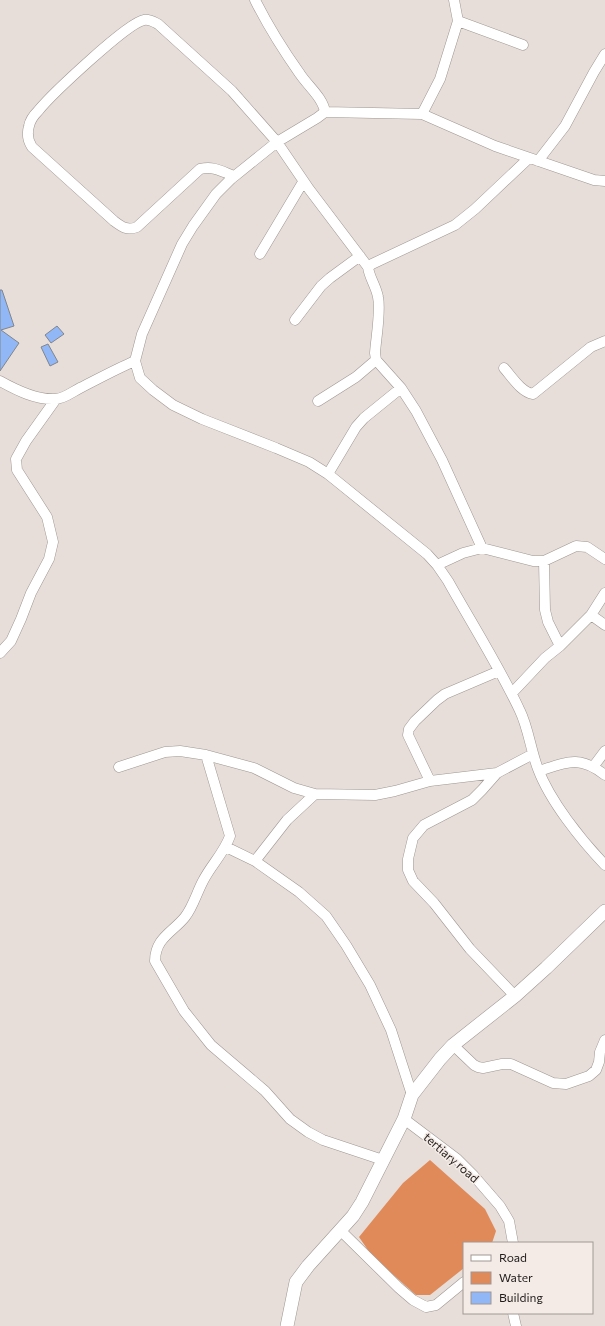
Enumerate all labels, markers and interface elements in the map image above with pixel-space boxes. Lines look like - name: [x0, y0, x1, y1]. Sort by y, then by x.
- street label: tertiary road: [421, 1129, 482, 1185]
- legend: [463, 1242, 593, 1314]
- text: Road: [499, 1250, 527, 1264]
- text: Water: [499, 1270, 533, 1284]
- text: Building: [499, 1290, 543, 1304]

